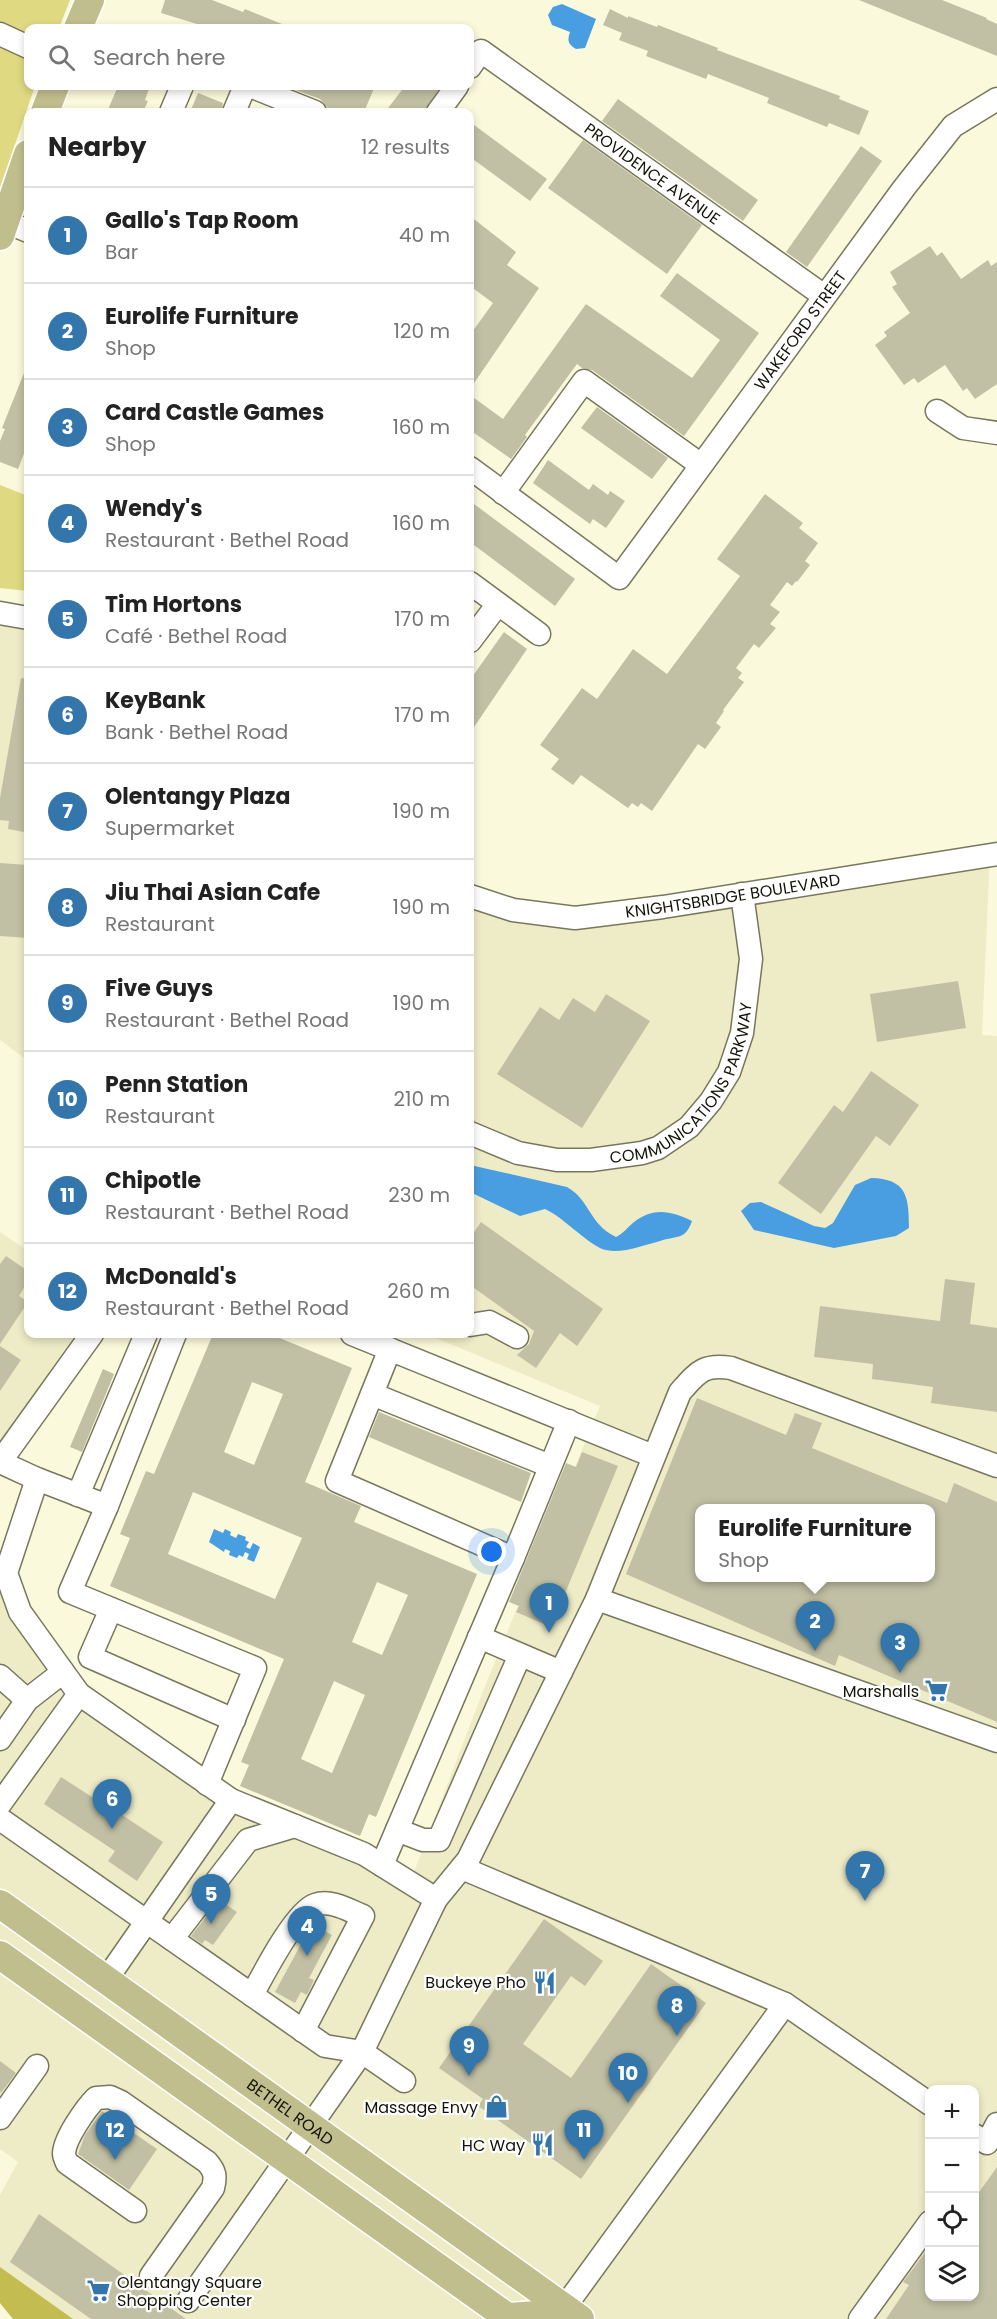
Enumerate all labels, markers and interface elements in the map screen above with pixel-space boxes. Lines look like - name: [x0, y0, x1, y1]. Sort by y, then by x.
- search box: [24, 24, 474, 90]
- icon: search: [45, 41, 78, 74]
- text: Search here: [93, 42, 226, 73]
- street label: PROVIDENCE AVENUE: [580, 117, 725, 230]
- text: Nearby: [48, 129, 146, 165]
- text: 12 results: [361, 133, 450, 161]
- text: Gallo's Tap Room: [105, 205, 299, 236]
- text: 1: [64, 221, 71, 249]
- text: 40 m: [399, 221, 450, 249]
- text: Bar: [105, 238, 138, 266]
- street label: WAKEFORD STREET: [749, 265, 852, 395]
- text: Eurolife Furniture: [105, 301, 299, 332]
- text: 2: [62, 317, 73, 345]
- text: 120 m: [394, 317, 450, 345]
- text: Shop: [105, 334, 156, 362]
- text: Card Castle Games: [105, 397, 324, 428]
- text: 3: [61, 413, 74, 441]
- text: 160 m: [392, 413, 450, 441]
- text: Shop: [105, 430, 156, 458]
- text: Wendy's: [105, 493, 203, 524]
- text: 4: [61, 509, 74, 537]
- text: 160 m: [392, 509, 450, 537]
- text: Restaurant · Bethel Road: [105, 526, 349, 554]
- text: Tim Hortons: [105, 589, 242, 620]
- text: 5: [61, 605, 74, 633]
- text: 170 m: [394, 605, 450, 633]
- text: Café · Bethel Road: [105, 622, 287, 650]
- text: KeyBank: [105, 685, 206, 716]
- text: 6: [61, 701, 74, 729]
- text: 170 m: [394, 701, 450, 729]
- text: Bank · Bethel Road: [105, 718, 288, 746]
- text: Olentangy Plaza: [105, 781, 290, 812]
- text: 7: [62, 797, 73, 825]
- text: 190 m: [393, 797, 450, 825]
- text: Supermarket: [105, 814, 234, 842]
- street label: KNIGHTSBRIDGE BOULEVARD: [624, 868, 842, 923]
- text: Jiu Thai Asian Cafe: [105, 877, 320, 908]
- text: 8: [61, 893, 74, 921]
- text: 190 m: [393, 893, 450, 921]
- text: Restaurant: [105, 910, 215, 938]
- text: Five Guys: [105, 973, 213, 1004]
- text: 9: [61, 989, 74, 1017]
- text: 190 m: [393, 989, 450, 1017]
- street label: COMMUNICATIONS PARKWAY: [608, 1000, 757, 1169]
- text: Restaurant · Bethel Road: [105, 1006, 349, 1034]
- text: Penn Station: [105, 1069, 248, 1100]
- text: 10: [57, 1085, 78, 1113]
- text: 210 m: [394, 1085, 450, 1113]
- text: Restaurant: [105, 1102, 215, 1130]
- text: Chipotle: [105, 1165, 201, 1196]
- text: 11: [60, 1181, 75, 1209]
- text: 230 m: [388, 1181, 450, 1209]
- text: Restaurant · Bethel Road: [105, 1198, 349, 1226]
- text: McDonald's: [105, 1261, 237, 1292]
- text: 12: [58, 1277, 77, 1305]
- text: 260 m: [387, 1277, 450, 1305]
- text: Restaurant · Bethel Road: [105, 1294, 349, 1322]
- popup: [695, 1504, 935, 1582]
- text: Eurolife Furniture: [718, 1513, 912, 1544]
- your location: [477, 1537, 506, 1566]
- text: Shop: [718, 1546, 769, 1574]
- pin: 1: [530, 1584, 568, 1633]
- pin: 2: [796, 1602, 834, 1651]
- pin: 3: [880, 1624, 920, 1673]
- supermarket icon: Marshalls: [924, 1678, 950, 1704]
- place label: Marshalls: [843, 1680, 919, 1703]
- pin: 6: [92, 1780, 132, 1829]
- pin: 7: [846, 1852, 884, 1901]
- pin: 5: [192, 1874, 230, 1924]
- pin: 4: [288, 1906, 326, 1956]
- restaurant icon: Buckeye Pho: [531, 1969, 557, 1995]
- place label: Buckeye Pho: [425, 1971, 526, 1994]
- pin: 8: [658, 1986, 696, 2036]
- pin: 9: [450, 2026, 488, 2076]
- pin: 10: [608, 2054, 648, 2103]
- street label: BETHEL ROAD: [242, 2073, 338, 2151]
- map controls: [925, 2085, 979, 2301]
- button: +: [925, 2085, 979, 2139]
- shop icon: Massage Envy: [483, 2094, 509, 2120]
- place label: Massage Envy: [364, 2096, 478, 2119]
- pin: 12: [96, 2110, 134, 2160]
- pin: 11: [564, 2110, 604, 2160]
- restaurant icon: HC Way: [530, 2132, 556, 2158]
- place label: HC Way: [462, 2134, 525, 2157]
- button: −: [925, 2139, 979, 2193]
- button: locate: [925, 2193, 979, 2247]
- button: layers: [925, 2247, 979, 2301]
- place label: Olentangy Square Shopping Center: [117, 2271, 262, 2312]
- supermarket icon: Olentangy Square Shopping Center: [86, 2278, 112, 2304]

